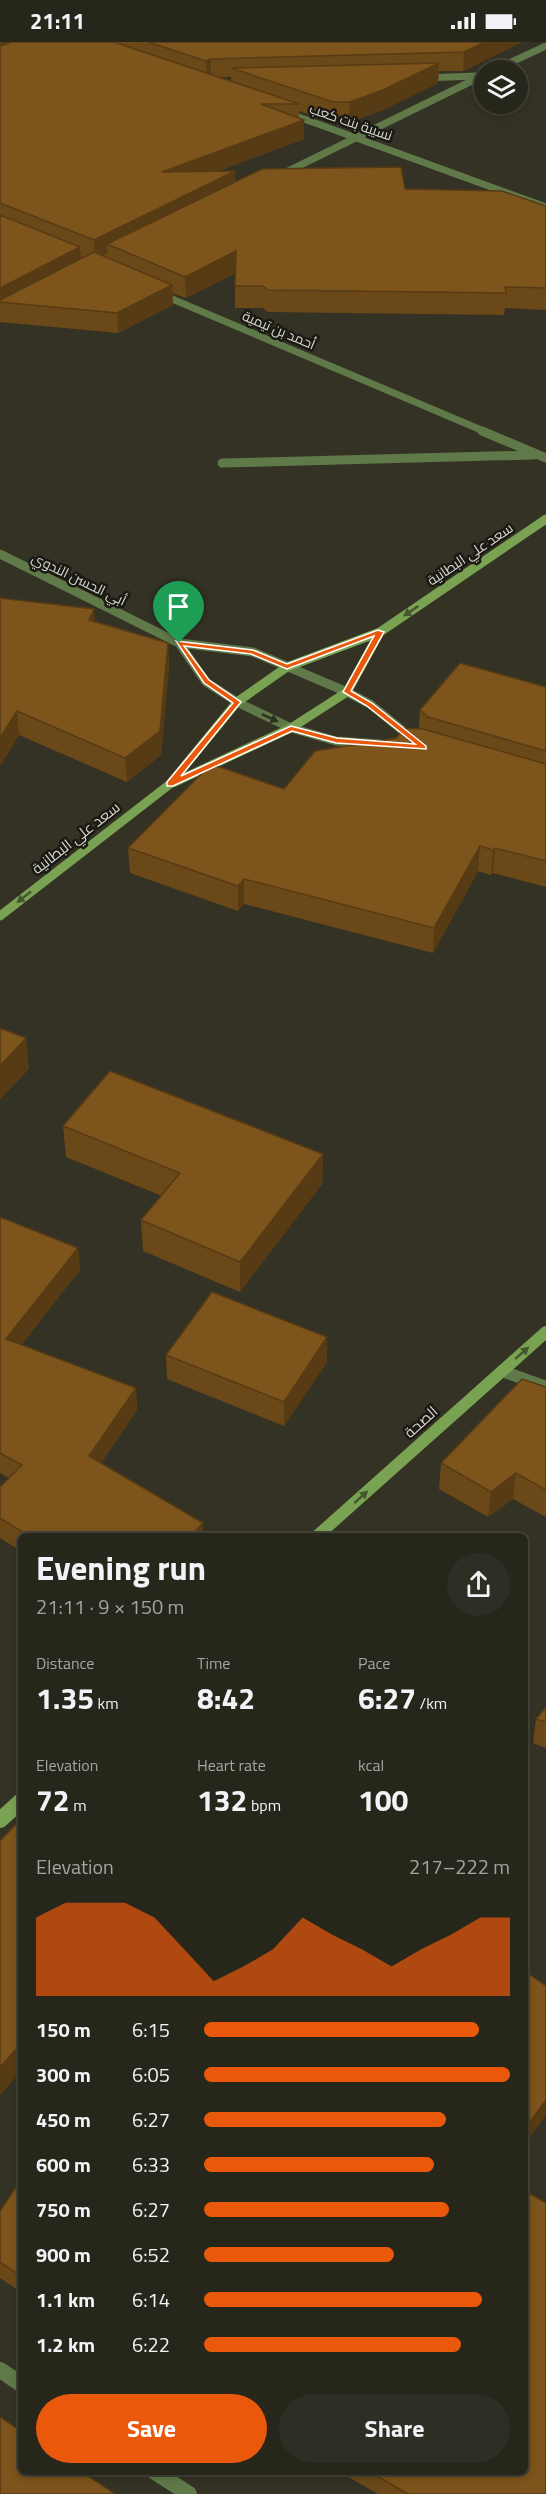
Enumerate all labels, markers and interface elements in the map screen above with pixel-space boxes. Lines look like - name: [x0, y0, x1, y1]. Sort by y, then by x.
- text: 21:11: [30, 4, 85, 38]
- map controls: [474, 60, 528, 114]
- button: layers: [474, 60, 528, 114]
- street label: نسيبة بنت كعب: [307, 97, 396, 146]
- street label: أحمد بن تيمية: [239, 305, 319, 354]
- street label: سعد علي البطانية: [423, 517, 518, 592]
- street label: أبي الحسن الندوي: [27, 547, 130, 612]
- pin: [153, 581, 204, 643]
- icon: arrive: [162, 590, 195, 623]
- one-way arrow: [403, 605, 419, 616]
- one-way arrow: [262, 713, 279, 722]
- street label: سعد علي البطانية: [27, 796, 125, 880]
- one-way arrow: [17, 891, 32, 903]
- one-way arrow: [514, 1347, 529, 1360]
- street label: الصحة: [399, 1400, 443, 1443]
- one-way arrow: [353, 1491, 368, 1504]
- text: Evening run: [36, 1543, 206, 1593]
- button: share: [447, 1553, 510, 1616]
- text: 21:11 · 9 × 150 m: [36, 1591, 184, 1622]
- text: Distance: [36, 1651, 94, 1675]
- text: Time: [197, 1651, 230, 1675]
- text: Pace: [358, 1651, 390, 1675]
- text: 1.35: [36, 1675, 94, 1721]
- text: 8:42: [197, 1675, 255, 1721]
- text: 6:27: [358, 1675, 416, 1721]
- text: km: [94, 1691, 119, 1715]
- text: /km: [416, 1691, 447, 1715]
- text: Elevation: [36, 1753, 98, 1777]
- text: Heart rate: [197, 1753, 266, 1777]
- text: kcal: [358, 1753, 384, 1777]
- text: 72: [36, 1777, 70, 1823]
- text: 132: [197, 1777, 247, 1823]
- text: 100: [358, 1777, 408, 1823]
- text: m: [70, 1793, 87, 1817]
- text: bpm: [247, 1793, 281, 1817]
- text: Elevation: [36, 1851, 114, 1882]
- text: 217–222 m: [409, 1851, 510, 1882]
- text: 150 m: [36, 2014, 91, 2045]
- text: 6:15: [132, 2014, 170, 2045]
- text: 300 m: [36, 2059, 91, 2090]
- text: 6:05: [132, 2059, 170, 2090]
- text: 450 m: [36, 2104, 91, 2135]
- text: 6:27: [132, 2104, 170, 2135]
- text: 600 m: [36, 2149, 91, 2180]
- text: 6:33: [132, 2149, 170, 2180]
- text: 750 m: [36, 2194, 91, 2225]
- text: 6:27: [132, 2194, 170, 2225]
- text: 900 m: [36, 2239, 91, 2270]
- text: 6:52: [132, 2239, 170, 2270]
- text: 1.1 km: [36, 2284, 95, 2315]
- text: 6:14: [132, 2284, 170, 2315]
- text: 1.2 km: [36, 2329, 95, 2360]
- text: 6:22: [132, 2329, 170, 2360]
- button: Save: [36, 2394, 267, 2463]
- button: Share: [279, 2394, 510, 2463]

